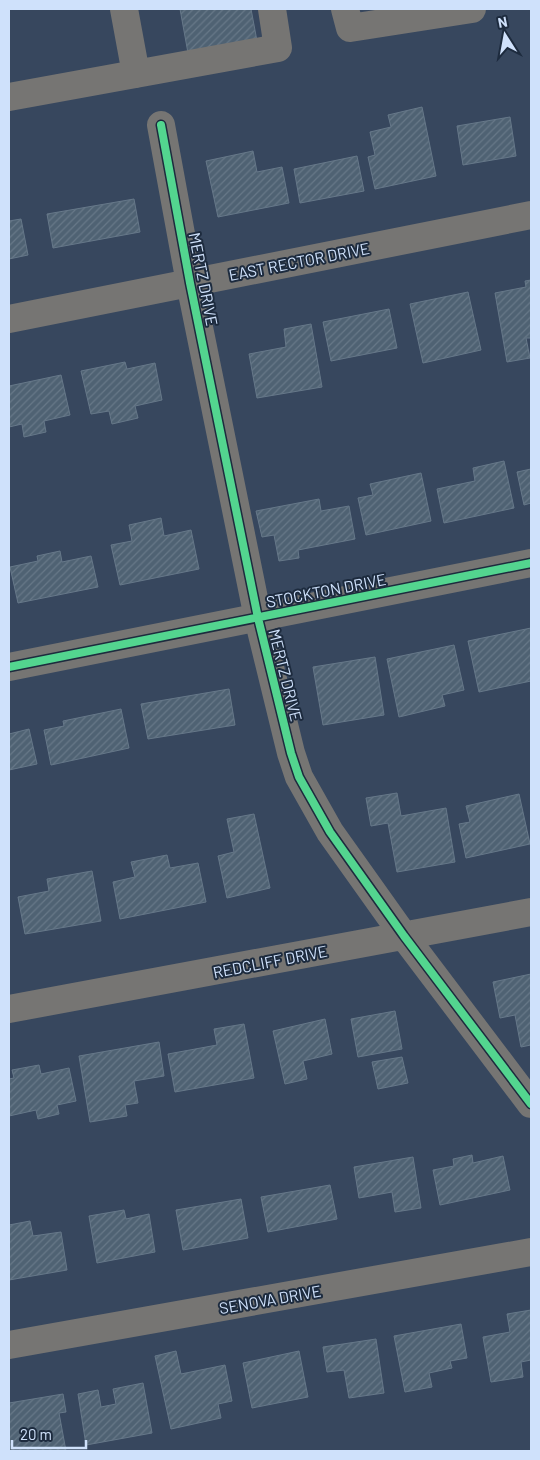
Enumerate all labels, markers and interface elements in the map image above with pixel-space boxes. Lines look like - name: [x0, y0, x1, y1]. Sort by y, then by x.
- north arrow: [480, 10, 530, 60]
- text: N: [496, 13, 509, 31]
- street label: MERTZ DRIVE: [186, 231, 222, 327]
- street label: EAST RECTOR DRIVE: [227, 238, 371, 284]
- street label: STOCKTON DRIVE: [264, 569, 388, 611]
- street label: MERTZ DRIVE: [265, 627, 307, 723]
- street label: REDCLIFF DRIVE: [211, 941, 329, 981]
- street label: SENOVA DRIVE: [218, 1281, 322, 1317]
- scale bar: [12, 1418, 86, 1450]
- text: 20 m: [20, 1425, 52, 1443]

